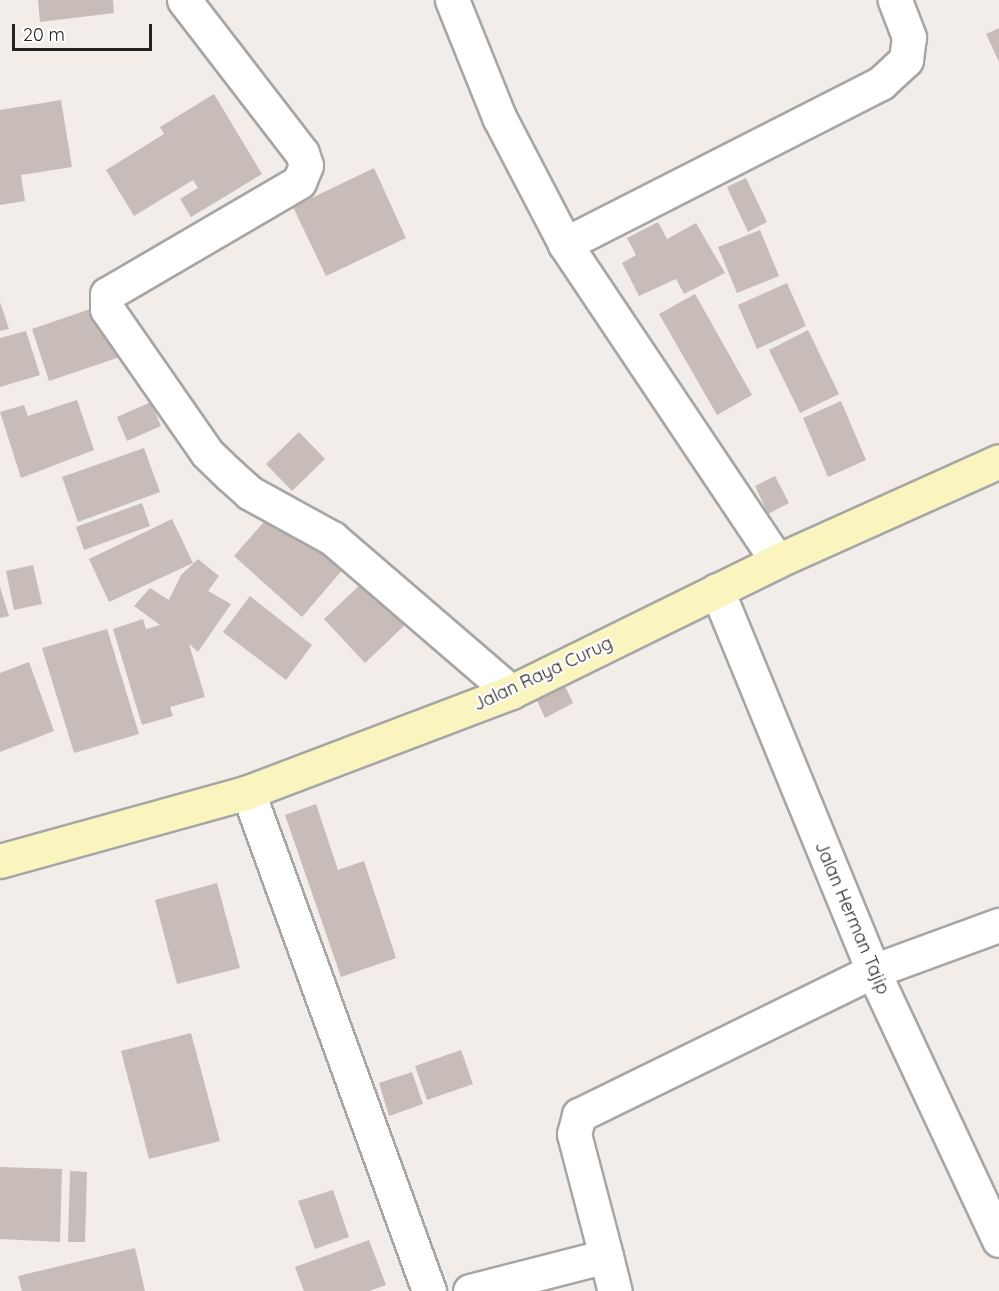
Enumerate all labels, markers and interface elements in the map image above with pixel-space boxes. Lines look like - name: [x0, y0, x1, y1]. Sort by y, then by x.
- scale bar: [15, 12, 154, 50]
- text: 20 m: [23, 23, 65, 46]
- street label: Jalan Raya Curug: [470, 632, 616, 716]
- street label: Jalan Herman Tajip: [810, 838, 894, 998]

